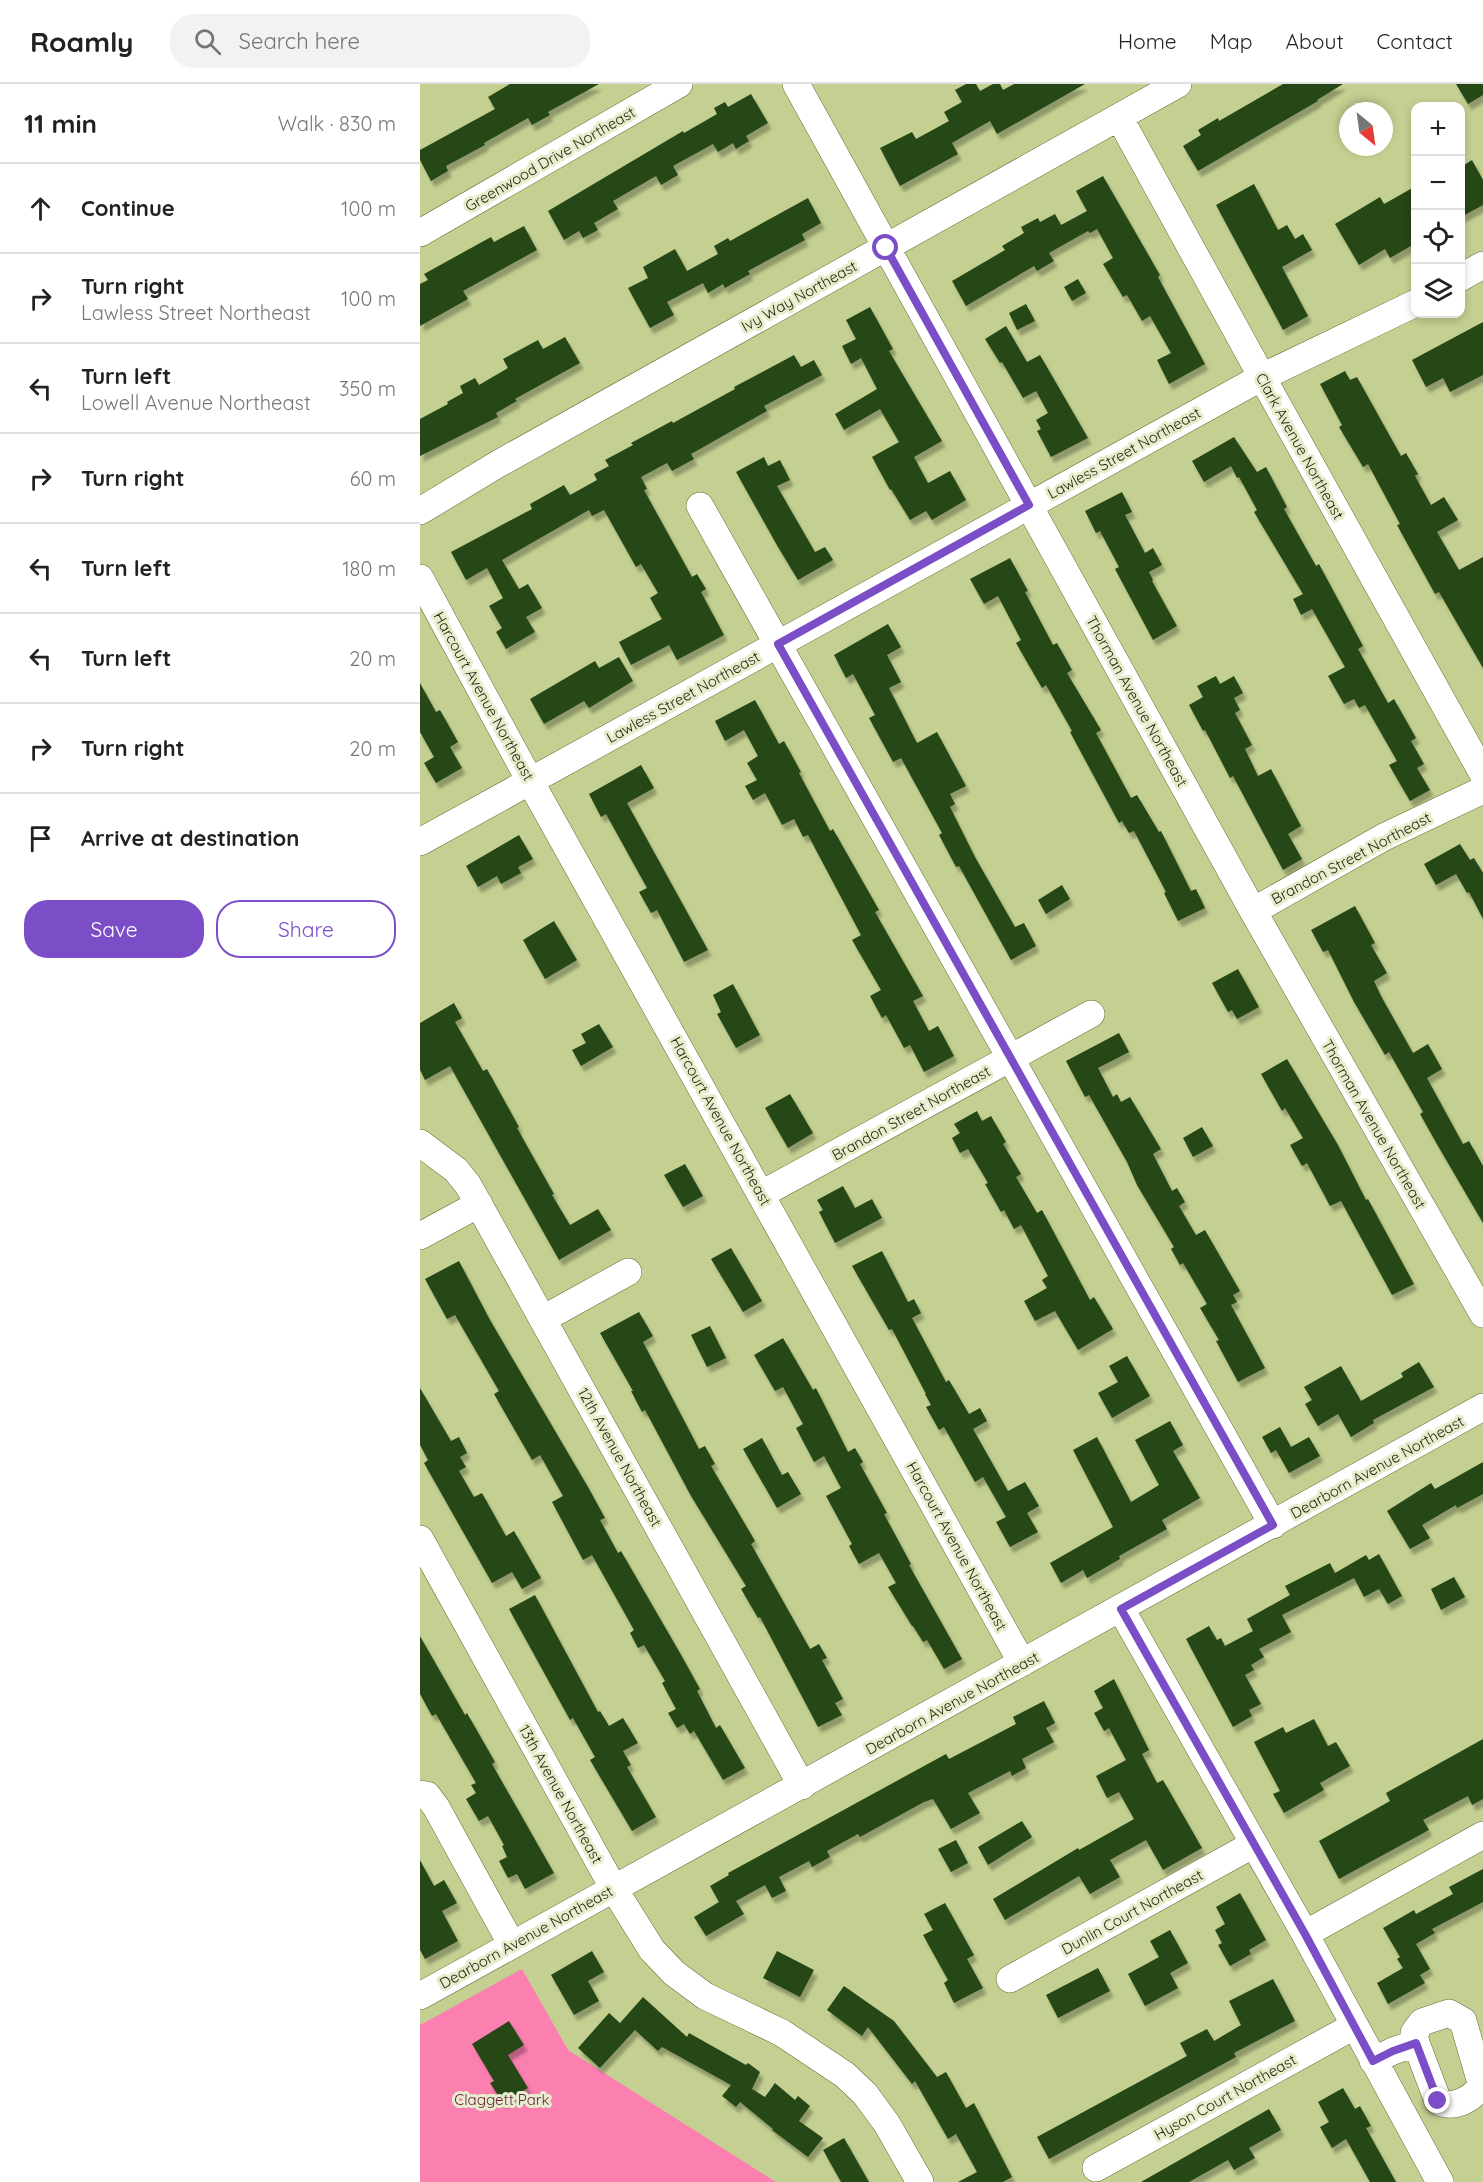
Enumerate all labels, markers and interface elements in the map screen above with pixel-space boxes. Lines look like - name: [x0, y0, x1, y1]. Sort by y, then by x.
- search box: [170, 14, 590, 68]
- text: Roamly: [30, 24, 134, 59]
- icon: search: [191, 25, 224, 58]
- text: Search here: [239, 27, 360, 55]
- text: Home: [1118, 28, 1177, 54]
- text: Map: [1210, 28, 1253, 54]
- text: About: [1286, 28, 1344, 54]
- text: Contact: [1377, 28, 1453, 54]
- street label: Greenwood Drive Northeast: [462, 102, 638, 216]
- north arrow: [1339, 102, 1393, 156]
- map controls: [1411, 102, 1465, 318]
- button: +: [1411, 102, 1465, 156]
- text: 11 min: [24, 107, 97, 140]
- text: Walk · 830 m: [278, 111, 396, 136]
- button: −: [1411, 156, 1465, 210]
- icon: ahead: [24, 192, 57, 225]
- text: Continue: [81, 194, 175, 222]
- text: 100 m: [341, 196, 396, 221]
- button: locate: [1411, 210, 1465, 264]
- route start: [872, 234, 898, 260]
- street label: Ivy Way Northeast: [738, 256, 860, 336]
- button: layers: [1411, 264, 1465, 318]
- text: Turn right: [81, 272, 185, 300]
- icon: right: [24, 282, 57, 315]
- text: 100 m: [341, 286, 396, 311]
- text: Lawless Street Northeast: [81, 300, 311, 325]
- text: Turn left: [81, 362, 171, 390]
- street label: Clark Avenue Northeast: [1252, 369, 1348, 523]
- icon: left: [24, 372, 57, 405]
- text: 350 m: [339, 376, 396, 401]
- text: Lowell Avenue Northeast: [81, 390, 311, 415]
- street label: Lawless Street Northeast: [1044, 403, 1204, 503]
- icon: right: [24, 462, 57, 495]
- text: Turn right: [81, 464, 185, 492]
- text: 60 m: [350, 466, 396, 491]
- icon: left: [24, 552, 57, 585]
- text: Turn left: [81, 554, 171, 582]
- text: 180 m: [342, 556, 396, 581]
- street label: Harcourt Avenue Northeast: [430, 608, 538, 784]
- street label: Thorman Avenue Northeast: [1082, 612, 1192, 790]
- icon: left: [24, 642, 57, 675]
- text: Turn left: [81, 644, 171, 672]
- text: 20 m: [349, 646, 396, 671]
- street label: Lawless Street Northeast: [603, 647, 763, 747]
- icon: right: [24, 732, 57, 765]
- text: Turn right: [81, 734, 185, 762]
- text: 20 m: [349, 736, 396, 761]
- street label: Brandon Street Northeast: [1268, 808, 1434, 908]
- icon: arrive: [24, 822, 57, 855]
- text: Arrive at destination: [81, 824, 299, 852]
- button: Save: [24, 900, 204, 958]
- button: Share: [216, 900, 396, 958]
- street label: Harcourt Avenue Northeast: [667, 1033, 775, 1209]
- street label: Thorman Avenue Northeast: [1318, 1036, 1430, 1212]
- street label: Brandon Street Northeast: [828, 1061, 994, 1165]
- street label: 12th Avenue Northeast: [574, 1384, 666, 1530]
- street label: Dearborn Avenue Northeast: [1287, 1411, 1467, 1523]
- street label: Harcourt Avenue Northeast: [903, 1458, 1011, 1634]
- street label: Dearborn Avenue Northeast: [862, 1647, 1042, 1759]
- street label: 13th Avenue Northeast: [515, 1721, 607, 1867]
- street label: Dunlin Court Northeast: [1058, 1865, 1206, 1959]
- street label: Dearborn Avenue Northeast: [436, 1881, 616, 1993]
- street label: Hyson Court Northeast: [1151, 2050, 1299, 2144]
- route end: [1424, 2087, 1450, 2113]
- park label: Claggett Park: [454, 2090, 550, 2109]

